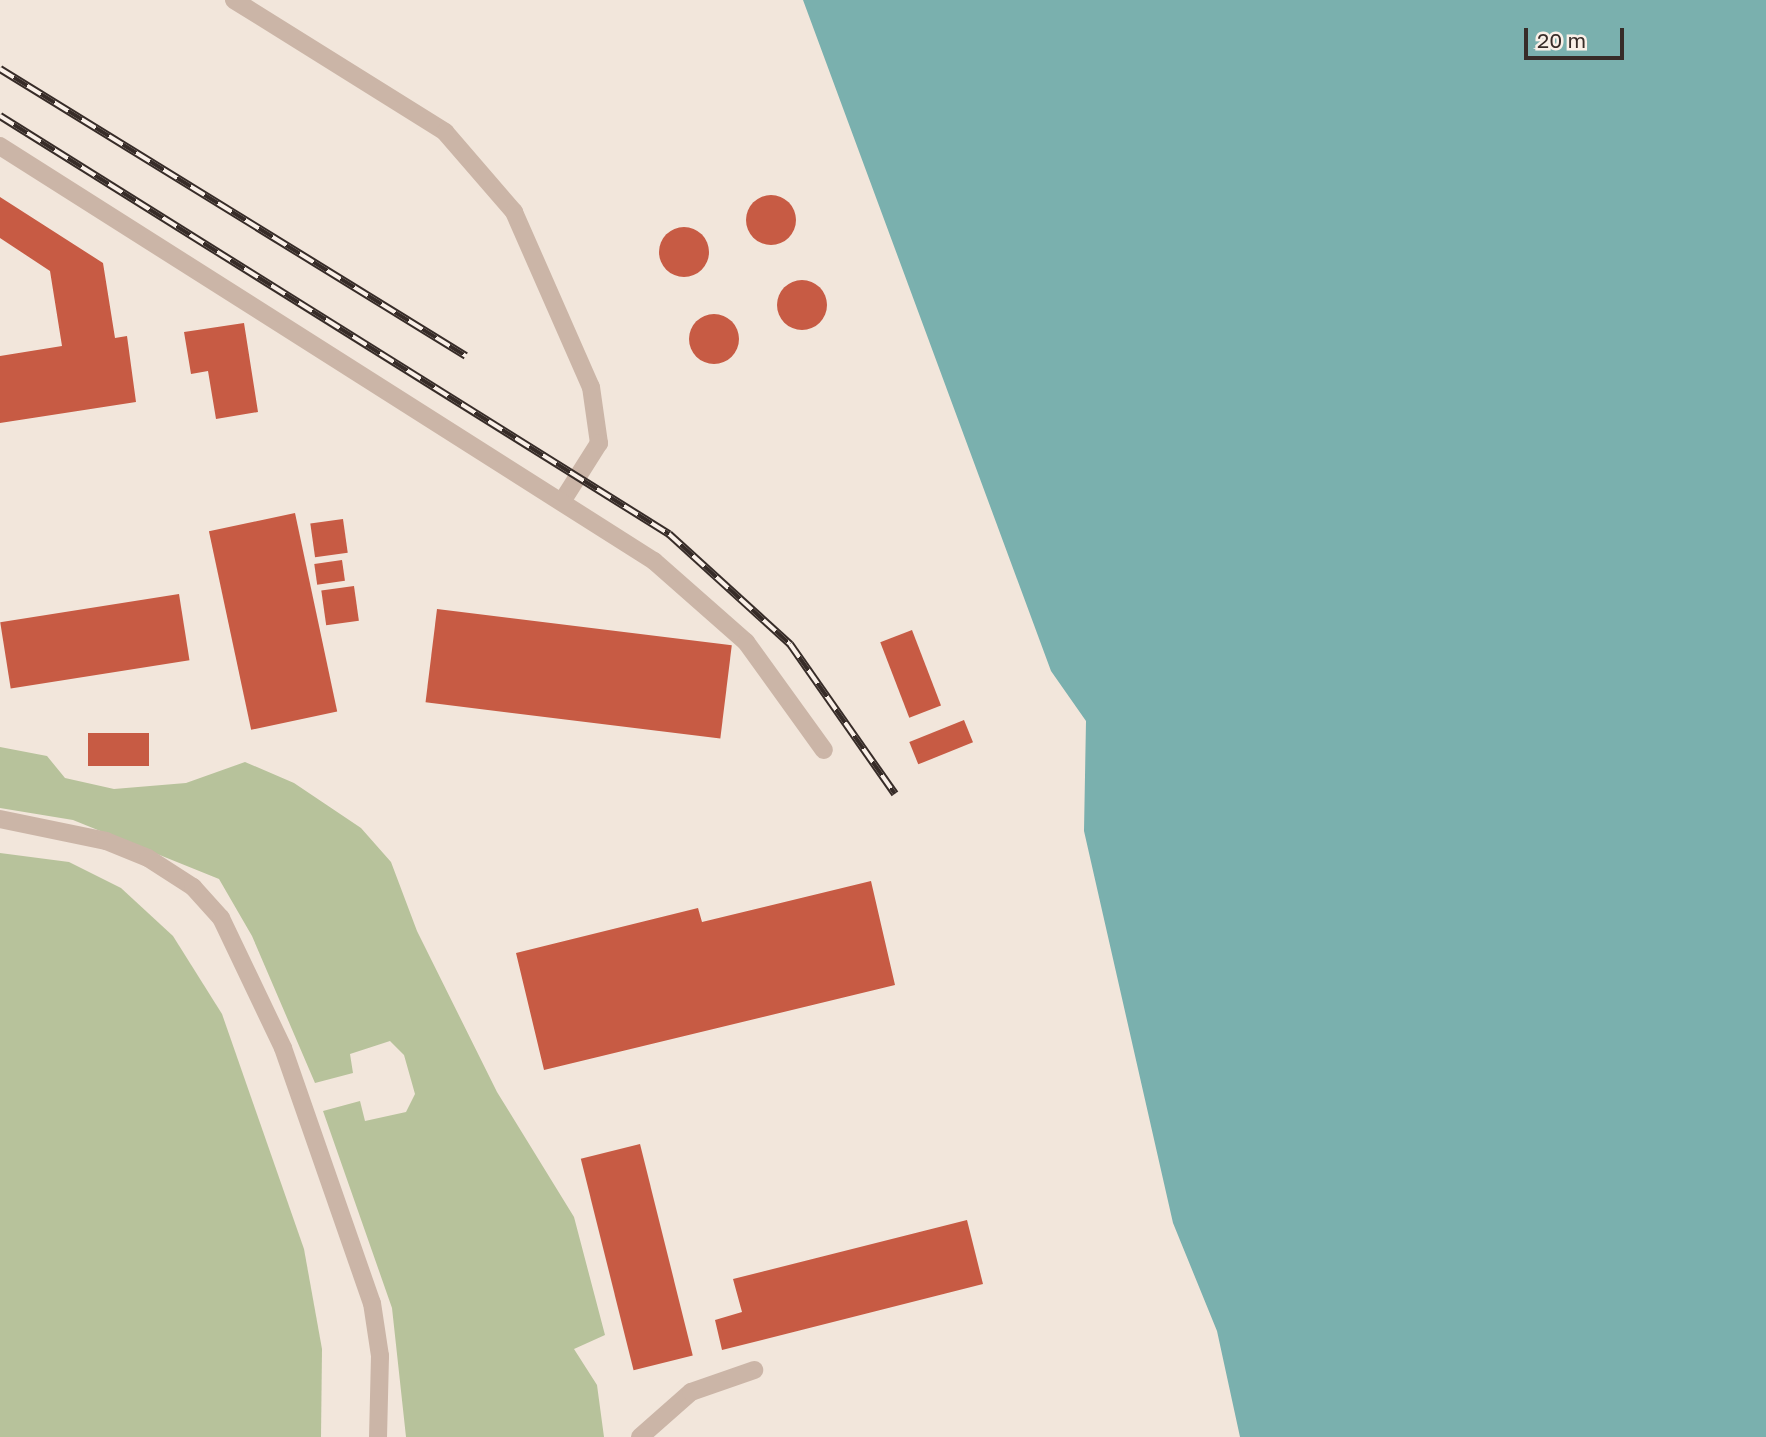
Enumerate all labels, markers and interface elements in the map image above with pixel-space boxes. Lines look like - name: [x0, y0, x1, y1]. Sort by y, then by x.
- scale bar: [1528, 14, 1628, 58]
- text: 20 m: [1537, 27, 1586, 53]

